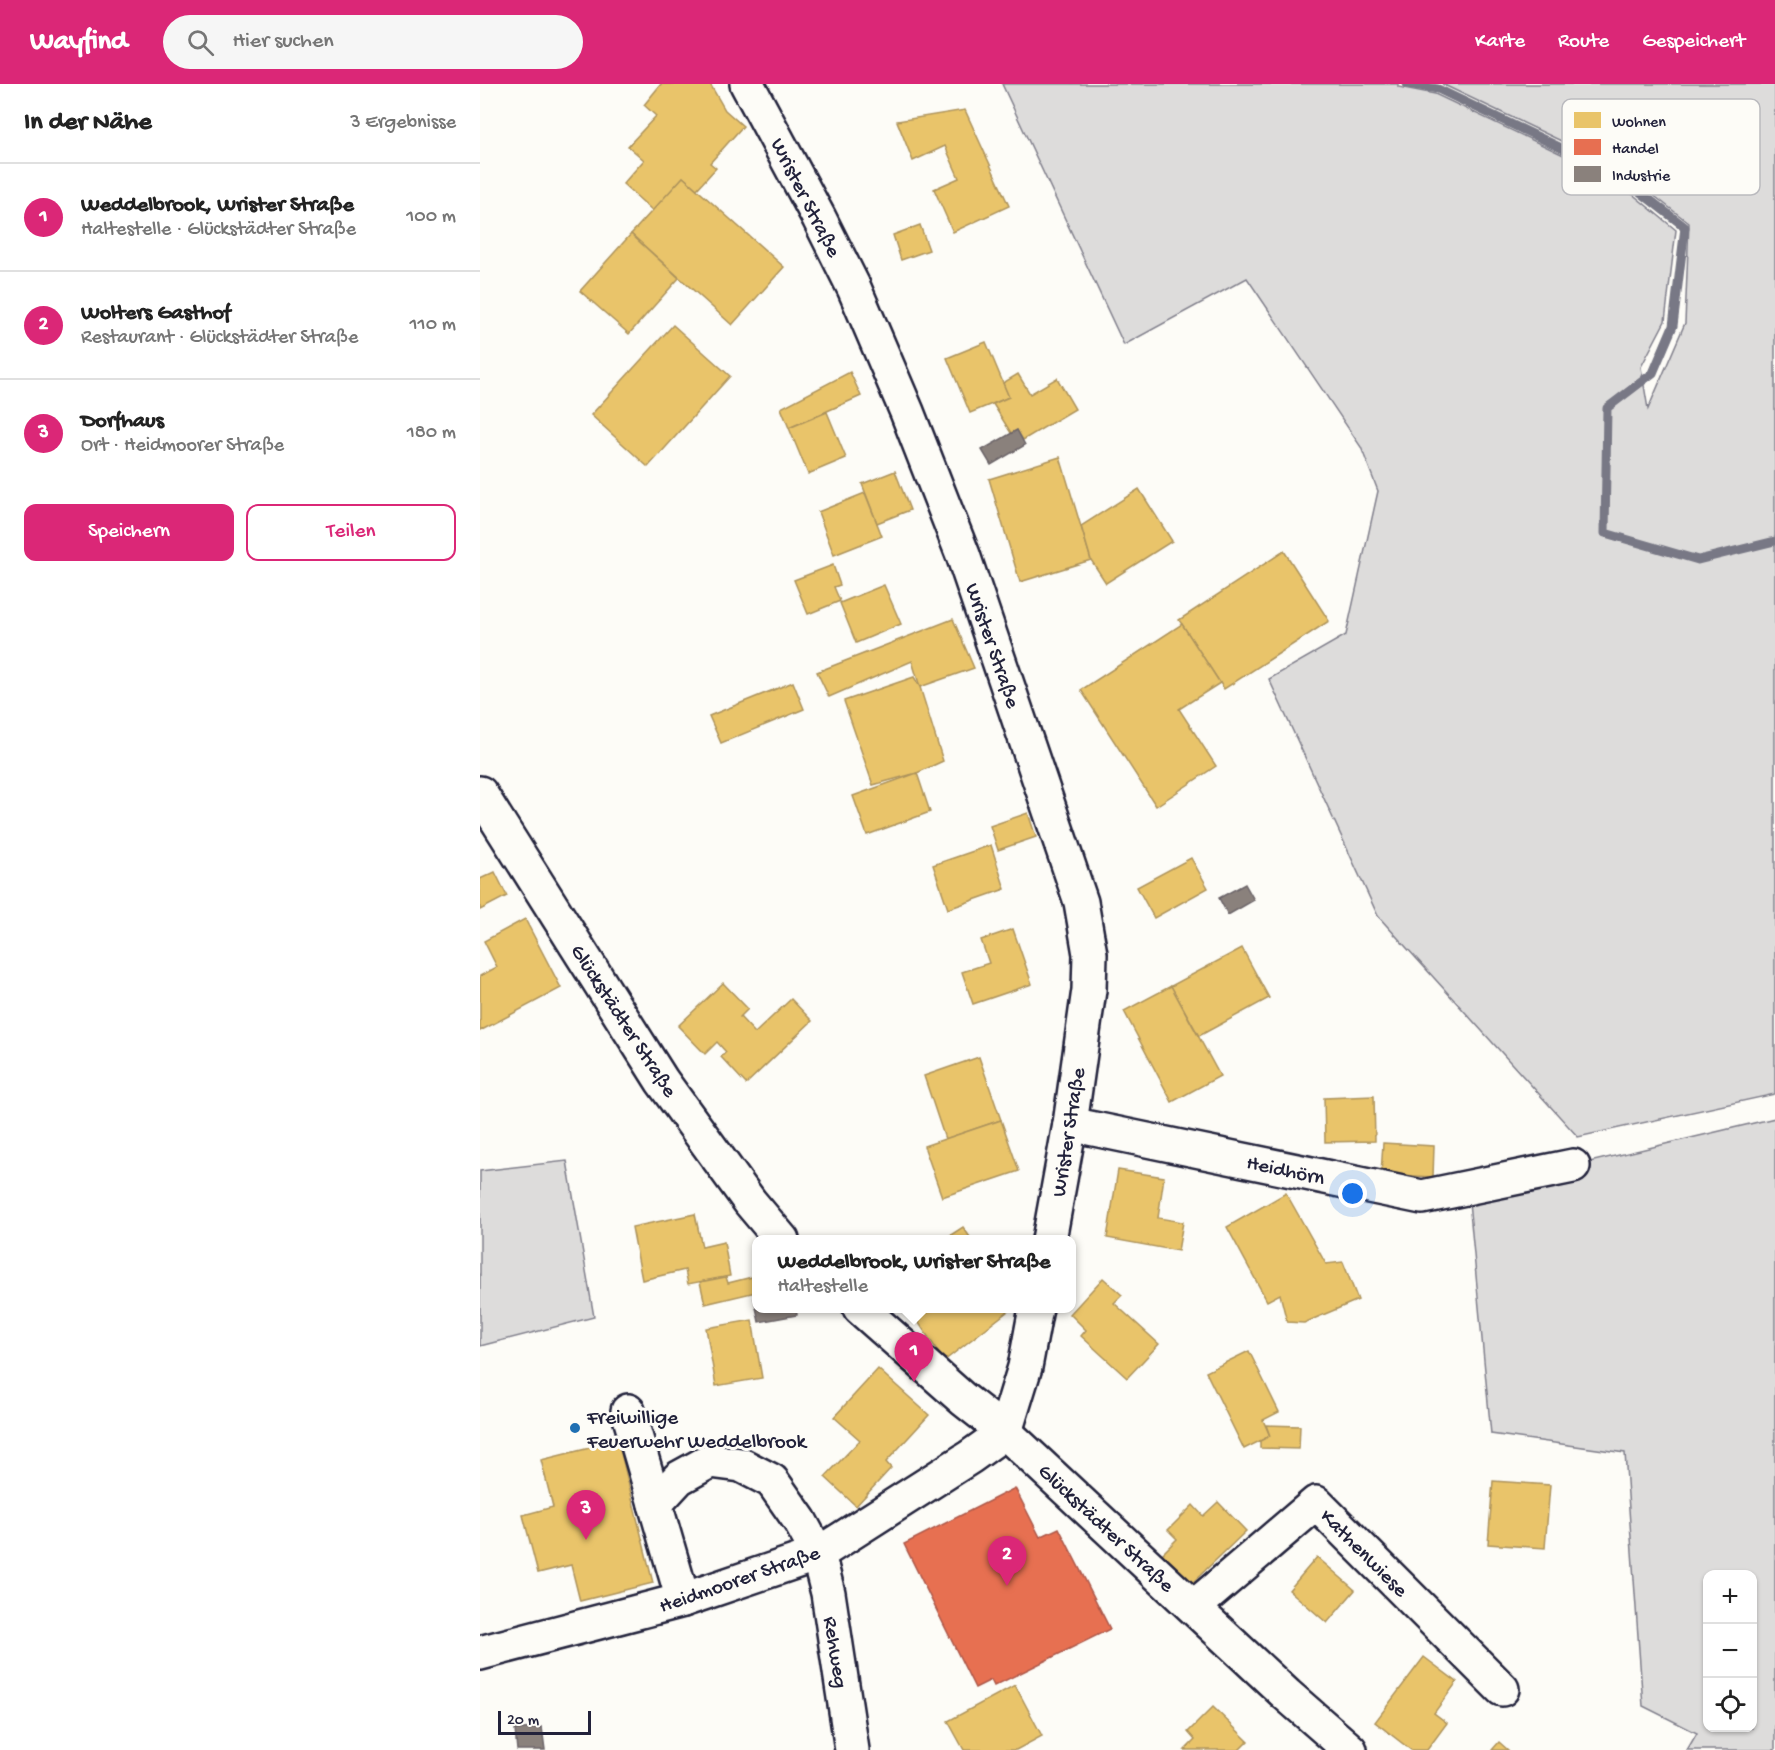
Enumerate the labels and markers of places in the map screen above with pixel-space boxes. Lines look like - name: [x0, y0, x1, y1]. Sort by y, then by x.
- pin: 1: [894, 1332, 934, 1382]
- place label: Freiwillige Feuerwehr Weddelbrook: [586, 1407, 809, 1456]
- marker: Freiwillige Feuerwehr Weddelbrook: [568, 1421, 582, 1435]
- pin: 3: [566, 1490, 606, 1540]
- pin: 2: [988, 1536, 1026, 1586]

